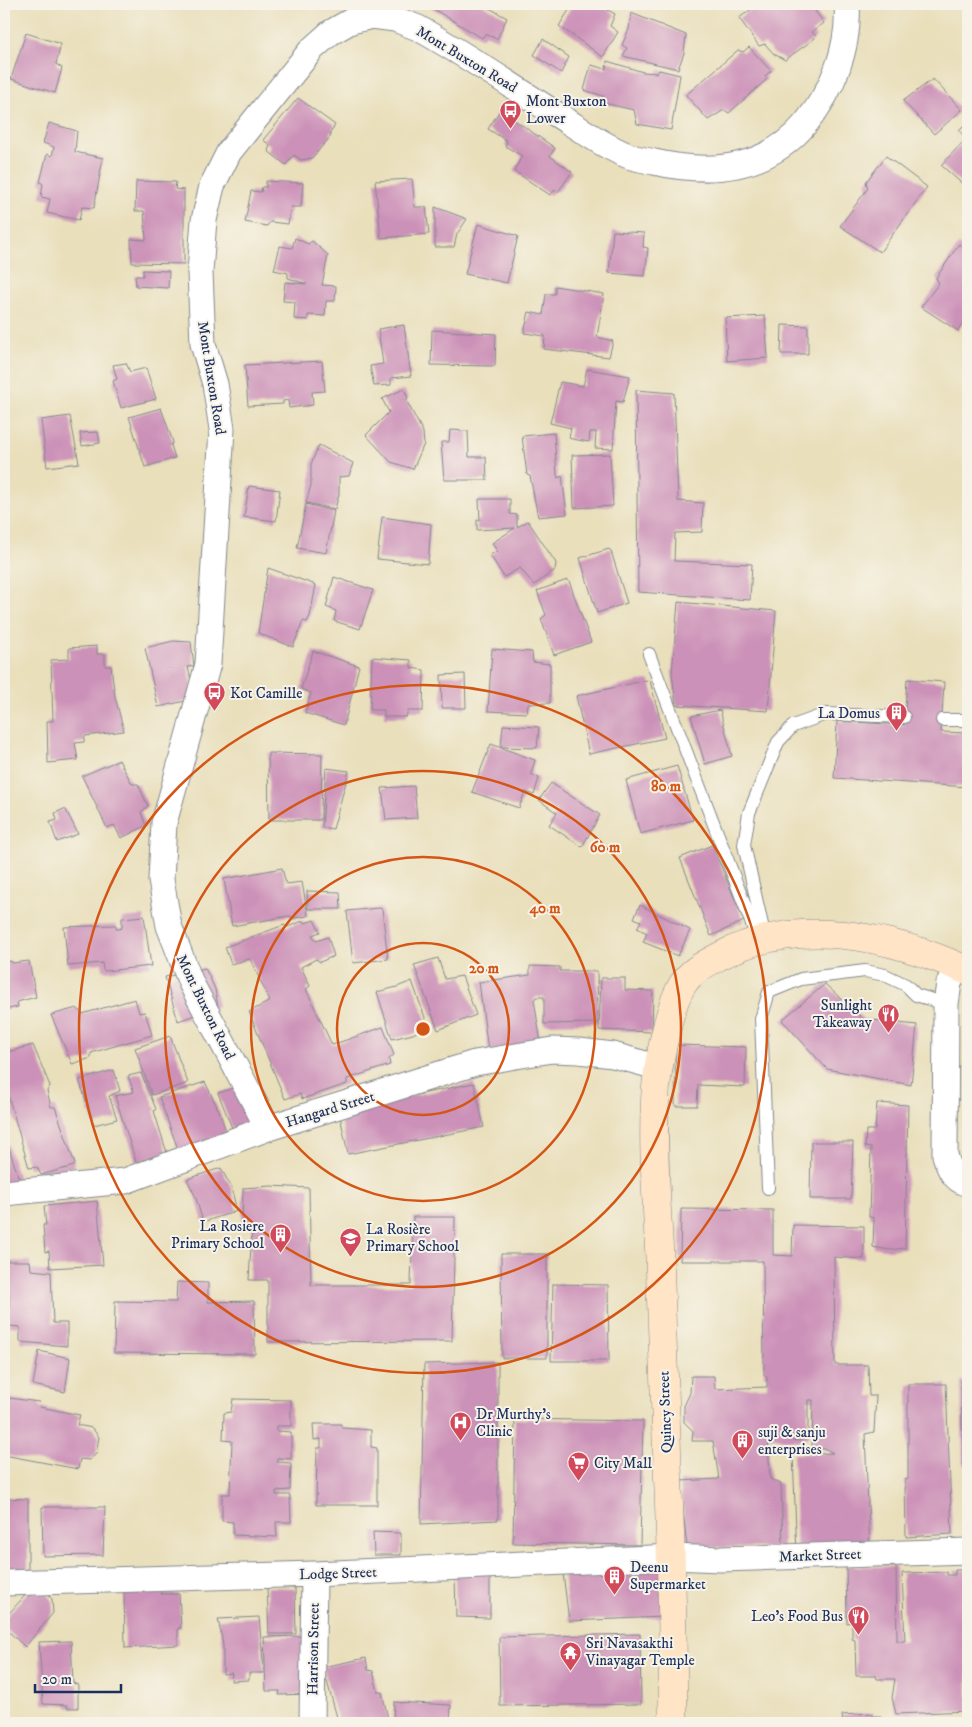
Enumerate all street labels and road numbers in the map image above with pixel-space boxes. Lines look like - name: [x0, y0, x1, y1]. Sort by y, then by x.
- street label: Mont Buxton Road: [413, 22, 521, 97]
- street label: Mont Buxton Road: [193, 320, 230, 437]
- street label: Mont Buxton Road: [172, 951, 239, 1063]
- street label: Hangard Street: [283, 1087, 377, 1132]
- street label: Quincy Street: [655, 1370, 676, 1453]
- street label: Market Street: [778, 1545, 862, 1566]
- street label: Lodge Street: [299, 1563, 377, 1584]
- street label: Harrison Street: [303, 1602, 324, 1696]

